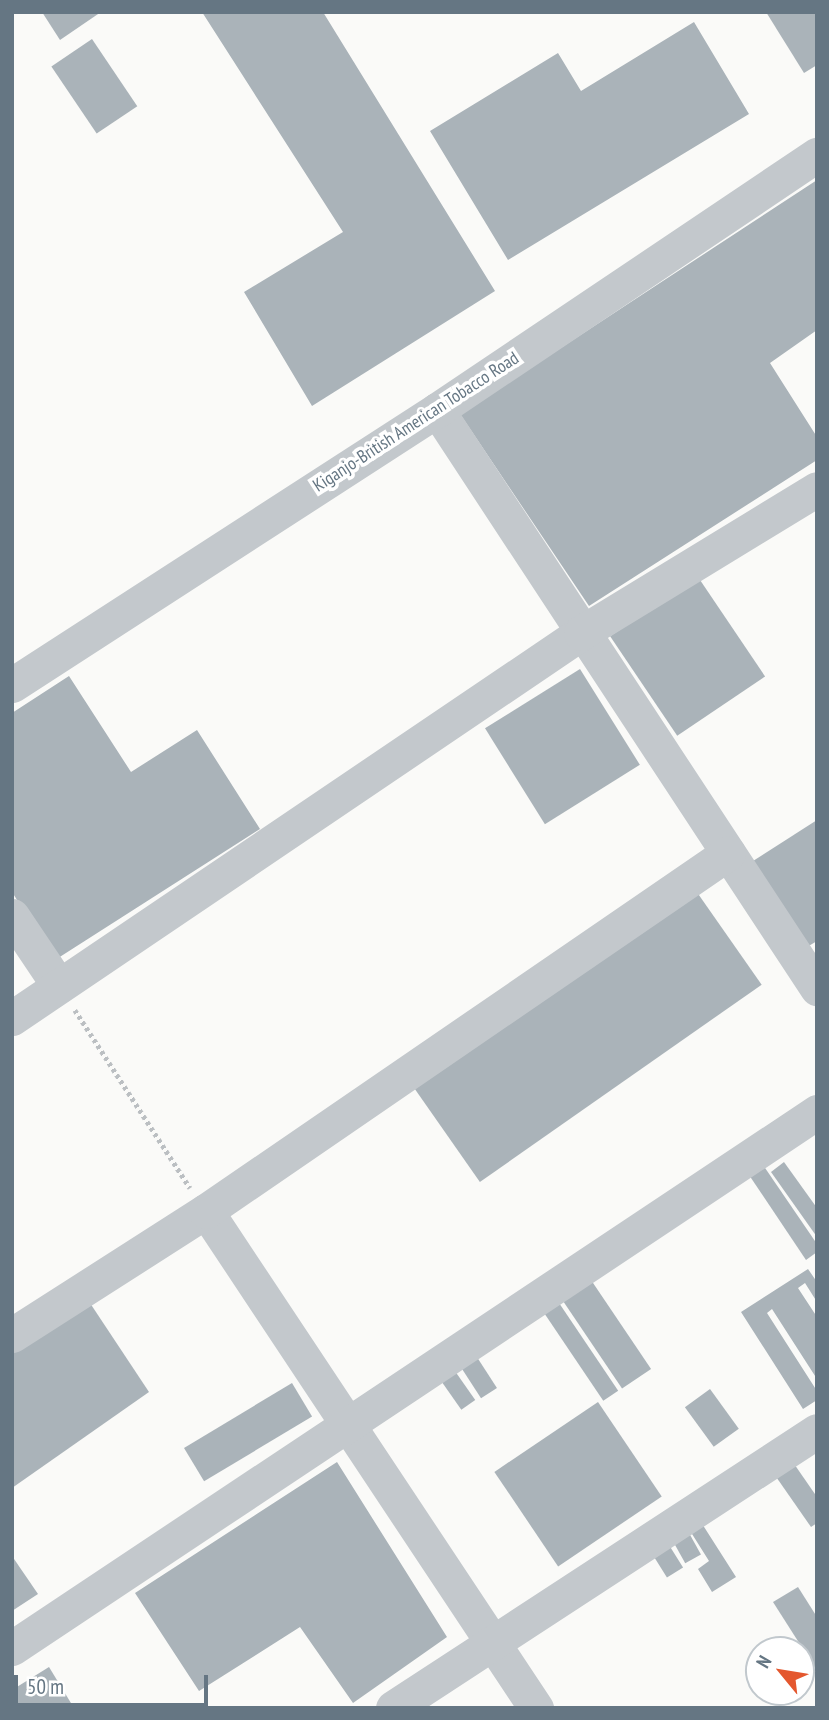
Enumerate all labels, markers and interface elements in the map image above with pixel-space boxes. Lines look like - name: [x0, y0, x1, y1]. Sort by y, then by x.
- street label: Kiganjo-British American Tobacco Road: [309, 347, 523, 497]
- north arrow: [745, 1636, 815, 1706]
- text: N: [751, 1651, 777, 1672]
- scale bar: [18, 1660, 212, 1704]
- text: 50 m: [27, 1673, 64, 1700]

